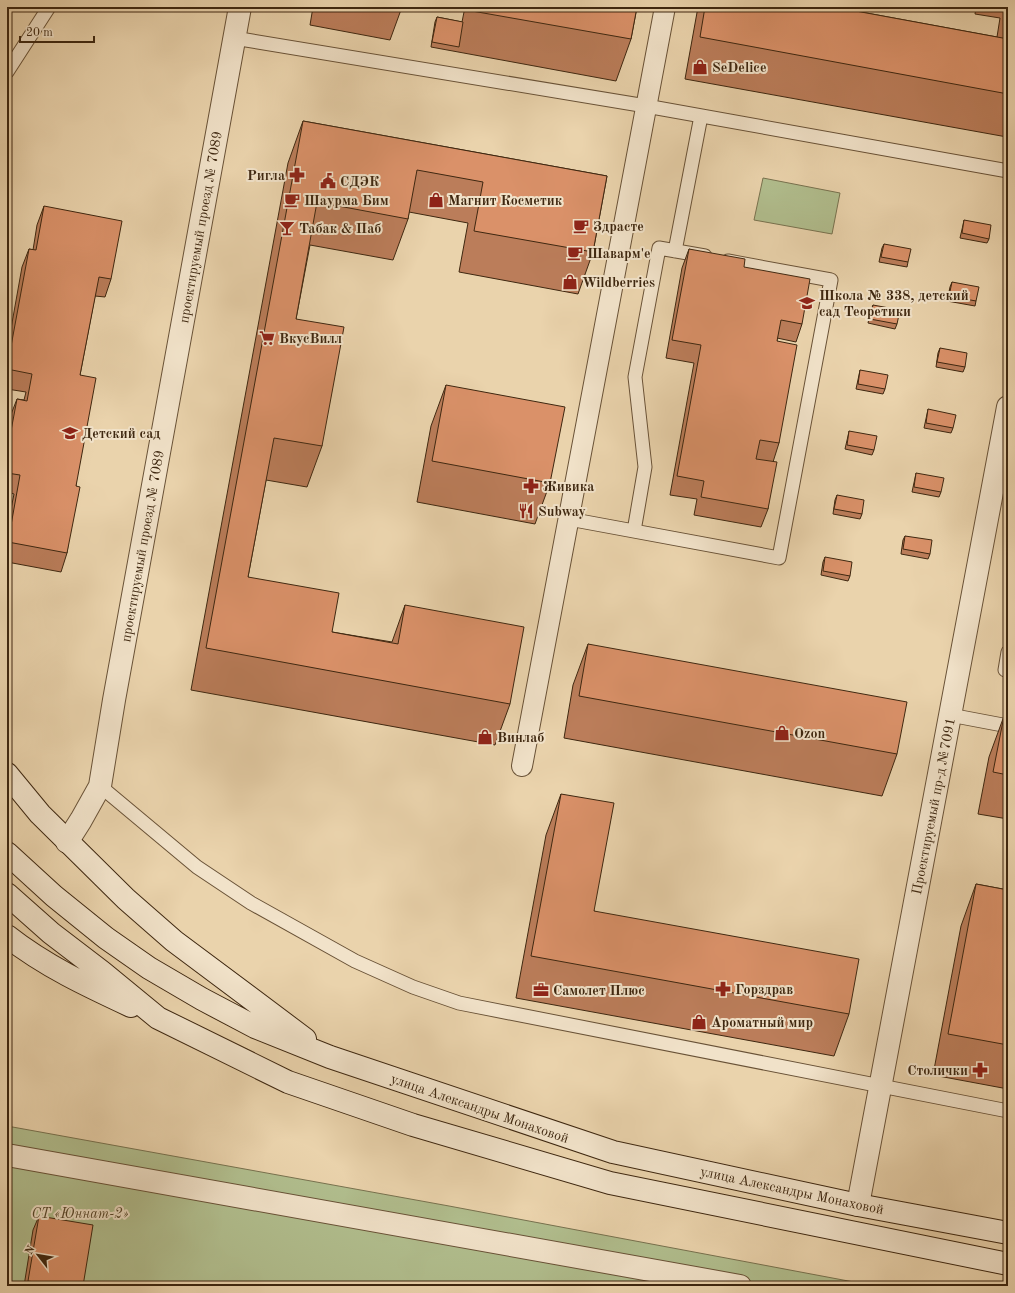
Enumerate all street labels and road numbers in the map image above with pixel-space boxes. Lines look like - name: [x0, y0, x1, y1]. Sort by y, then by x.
- street label: проектируемый проезд № 7089: [177, 130, 225, 324]
- street label: проектируемый проезд № 7089: [119, 449, 167, 643]
- street label: Проектируемый пр-д №7091: [910, 717, 958, 896]
- street label: улица Александры Монаховой: [389, 1072, 570, 1146]
- street label: улица Александры Монаховой: [699, 1165, 885, 1217]

